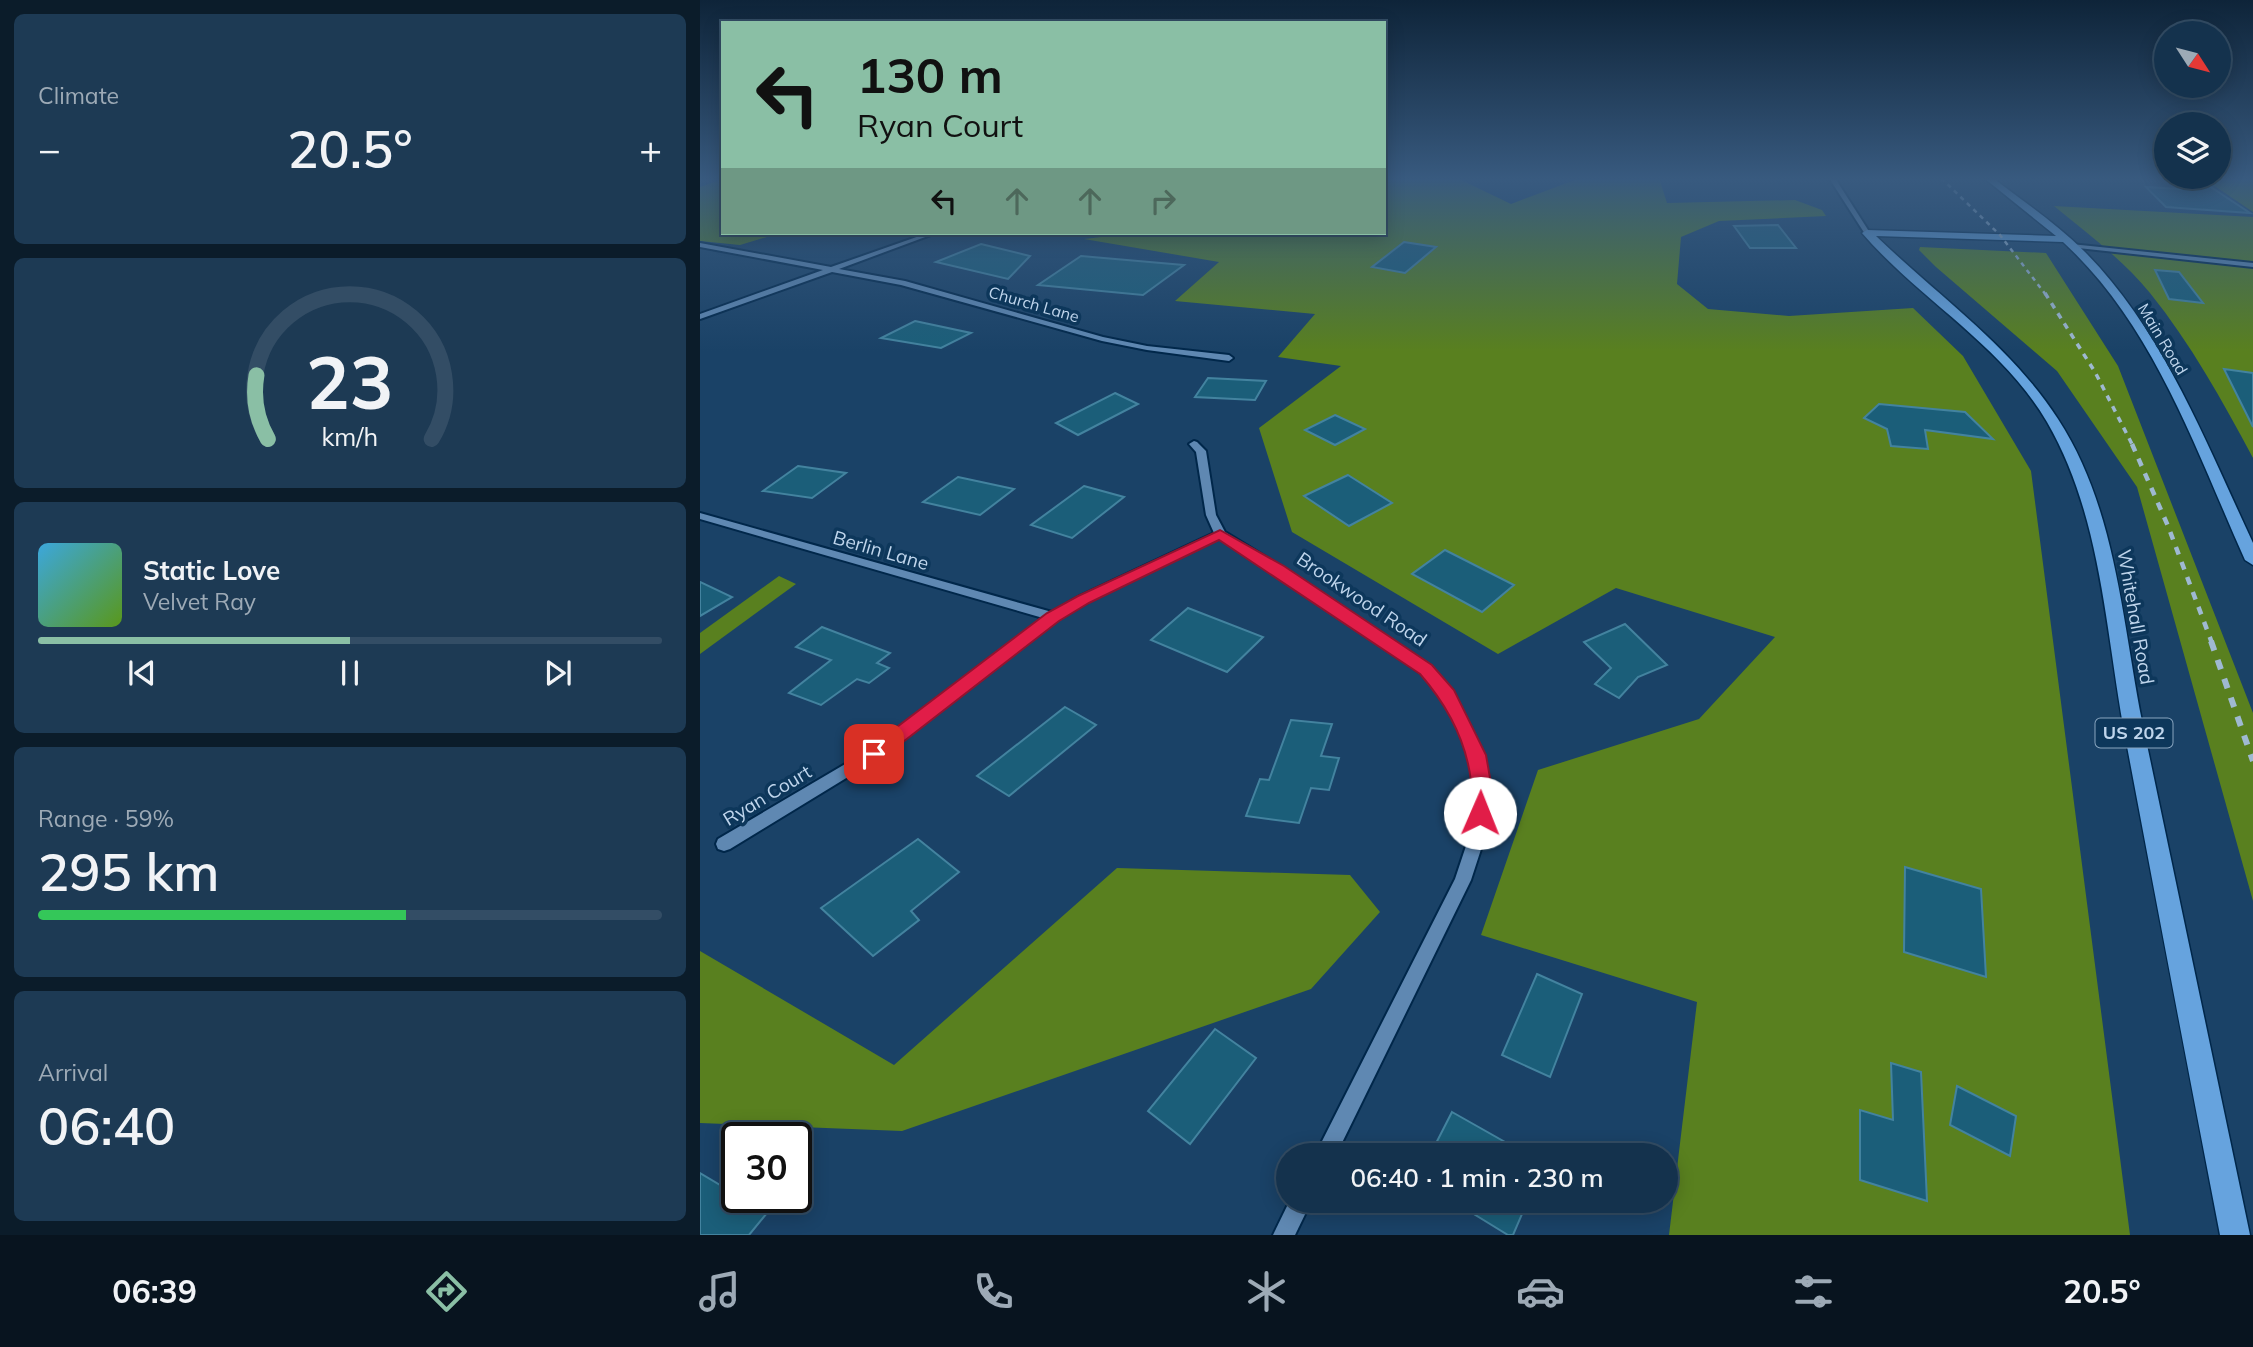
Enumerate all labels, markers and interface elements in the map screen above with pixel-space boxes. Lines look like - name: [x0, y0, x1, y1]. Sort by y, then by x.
- north arrow: [2154, 21, 2231, 98]
- map controls: [2154, 21, 2231, 189]
- text: 130 m: [857, 44, 1003, 105]
- icon: left: [742, 49, 833, 140]
- text: Climate: [38, 81, 119, 110]
- text: Ryan Court: [857, 105, 1023, 145]
- button: layers: [2154, 112, 2231, 189]
- text: 20.5°: [287, 116, 413, 181]
- text: −: [38, 125, 61, 173]
- text: +: [639, 125, 662, 173]
- icon: left: [925, 182, 963, 220]
- icon: ahead: [998, 182, 1036, 220]
- icon: ahead: [1071, 182, 1109, 220]
- icon: right: [1144, 182, 1182, 220]
- street label: Church Lane: [986, 282, 1082, 326]
- street label: Main Road: [2134, 300, 2192, 378]
- text: 23: [306, 337, 394, 428]
- text: km/h: [322, 421, 378, 452]
- street label: Berlin Lane: [830, 525, 932, 575]
- street label: Brookwood Road: [1292, 547, 1432, 651]
- street label: Whitehall Road: [2112, 548, 2160, 686]
- text: Static Love: [143, 554, 280, 587]
- text: Velvet Ray: [143, 587, 256, 616]
- icon: previous: [123, 654, 161, 692]
- icon: pause: [331, 654, 369, 692]
- icon: next: [539, 654, 577, 692]
- road number: US 202: [2096, 718, 2172, 748]
- pin: [844, 724, 904, 784]
- icon: arrive: [855, 735, 893, 773]
- street label: Ryan Court: [719, 759, 816, 831]
- position arrow: [1443, 776, 1517, 850]
- text: Range · 59%: [38, 804, 174, 833]
- text: 295 km: [38, 839, 219, 904]
- text: Arrival: [38, 1058, 108, 1087]
- text: 06:40: [38, 1093, 175, 1158]
- speed limit sign: 30: [721, 1122, 812, 1213]
- text: 06:40 · 1 min · 230 m: [1350, 1161, 1604, 1194]
- icon: directions: [422, 1267, 471, 1316]
- icon: music: [695, 1267, 744, 1316]
- icon: phone: [969, 1267, 1018, 1316]
- icon: climate: [1242, 1267, 1291, 1316]
- icon: car: [1516, 1267, 1565, 1316]
- icon: filters: [1789, 1267, 1838, 1316]
- text: 06:39: [112, 1271, 197, 1311]
- text: 20.5°: [2063, 1271, 2141, 1311]

